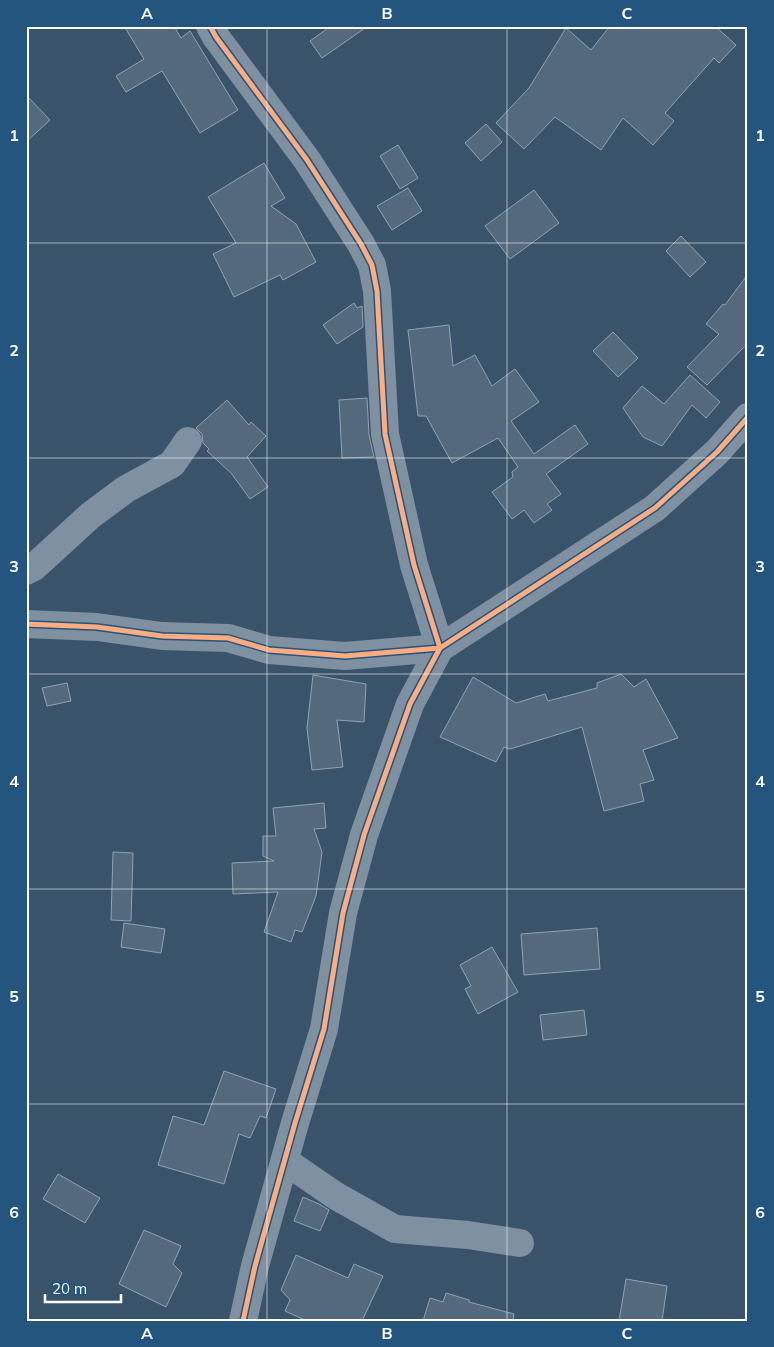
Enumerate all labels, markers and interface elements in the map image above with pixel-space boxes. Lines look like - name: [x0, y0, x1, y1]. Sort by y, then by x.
- text: A: [141, 3, 153, 23]
- text: B: [381, 3, 393, 23]
- text: C: [622, 3, 633, 23]
- text: 1: [9, 125, 19, 145]
- text: 1: [755, 125, 765, 145]
- text: 2: [9, 340, 19, 360]
- text: 2: [755, 340, 765, 360]
- text: 3: [9, 556, 19, 576]
- text: 3: [755, 556, 765, 576]
- text: 4: [9, 771, 19, 791]
- text: 4: [755, 771, 765, 791]
- text: 5: [9, 986, 19, 1006]
- text: 5: [755, 986, 765, 1006]
- text: 6: [9, 1202, 19, 1222]
- text: 6: [755, 1202, 765, 1222]
- scale bar: [45, 1272, 121, 1304]
- text: 20 m: [52, 1279, 87, 1298]
- text: A: [141, 1323, 153, 1343]
- text: B: [381, 1323, 393, 1343]
- text: C: [622, 1323, 633, 1343]

